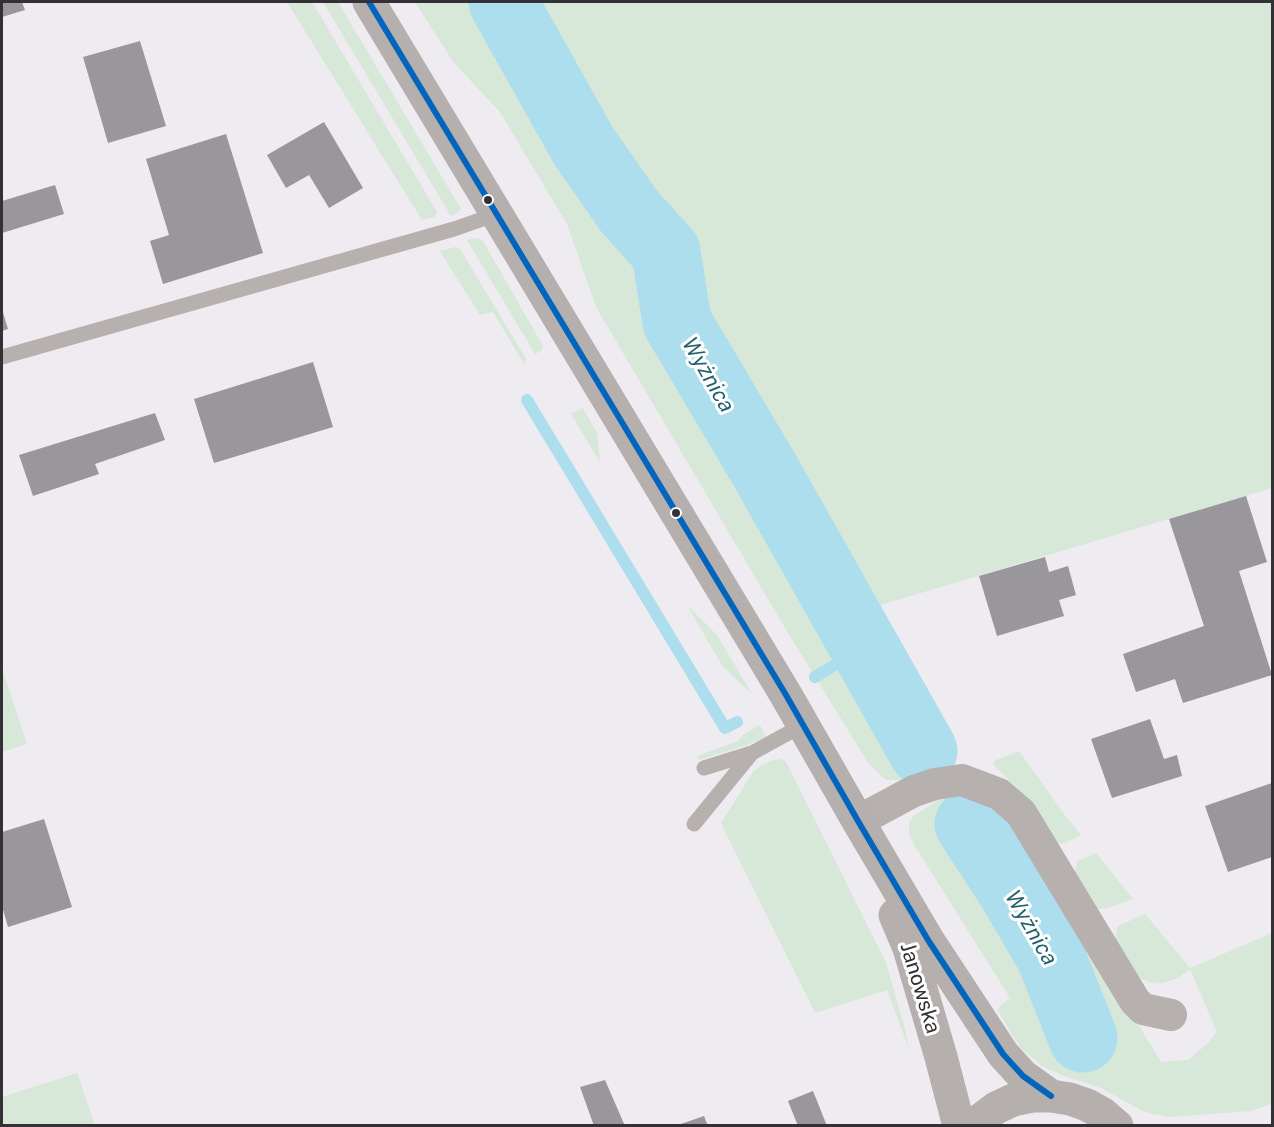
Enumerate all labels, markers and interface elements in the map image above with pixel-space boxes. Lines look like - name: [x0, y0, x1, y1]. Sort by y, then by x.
- unlabelled marker: [482, 194, 494, 206]
- water label: Wyżnica: [676, 333, 740, 417]
- unlabelled marker: [670, 507, 682, 519]
- water label: Wyżnica: [999, 886, 1063, 970]
- street label: Janowska: [894, 940, 946, 1036]

